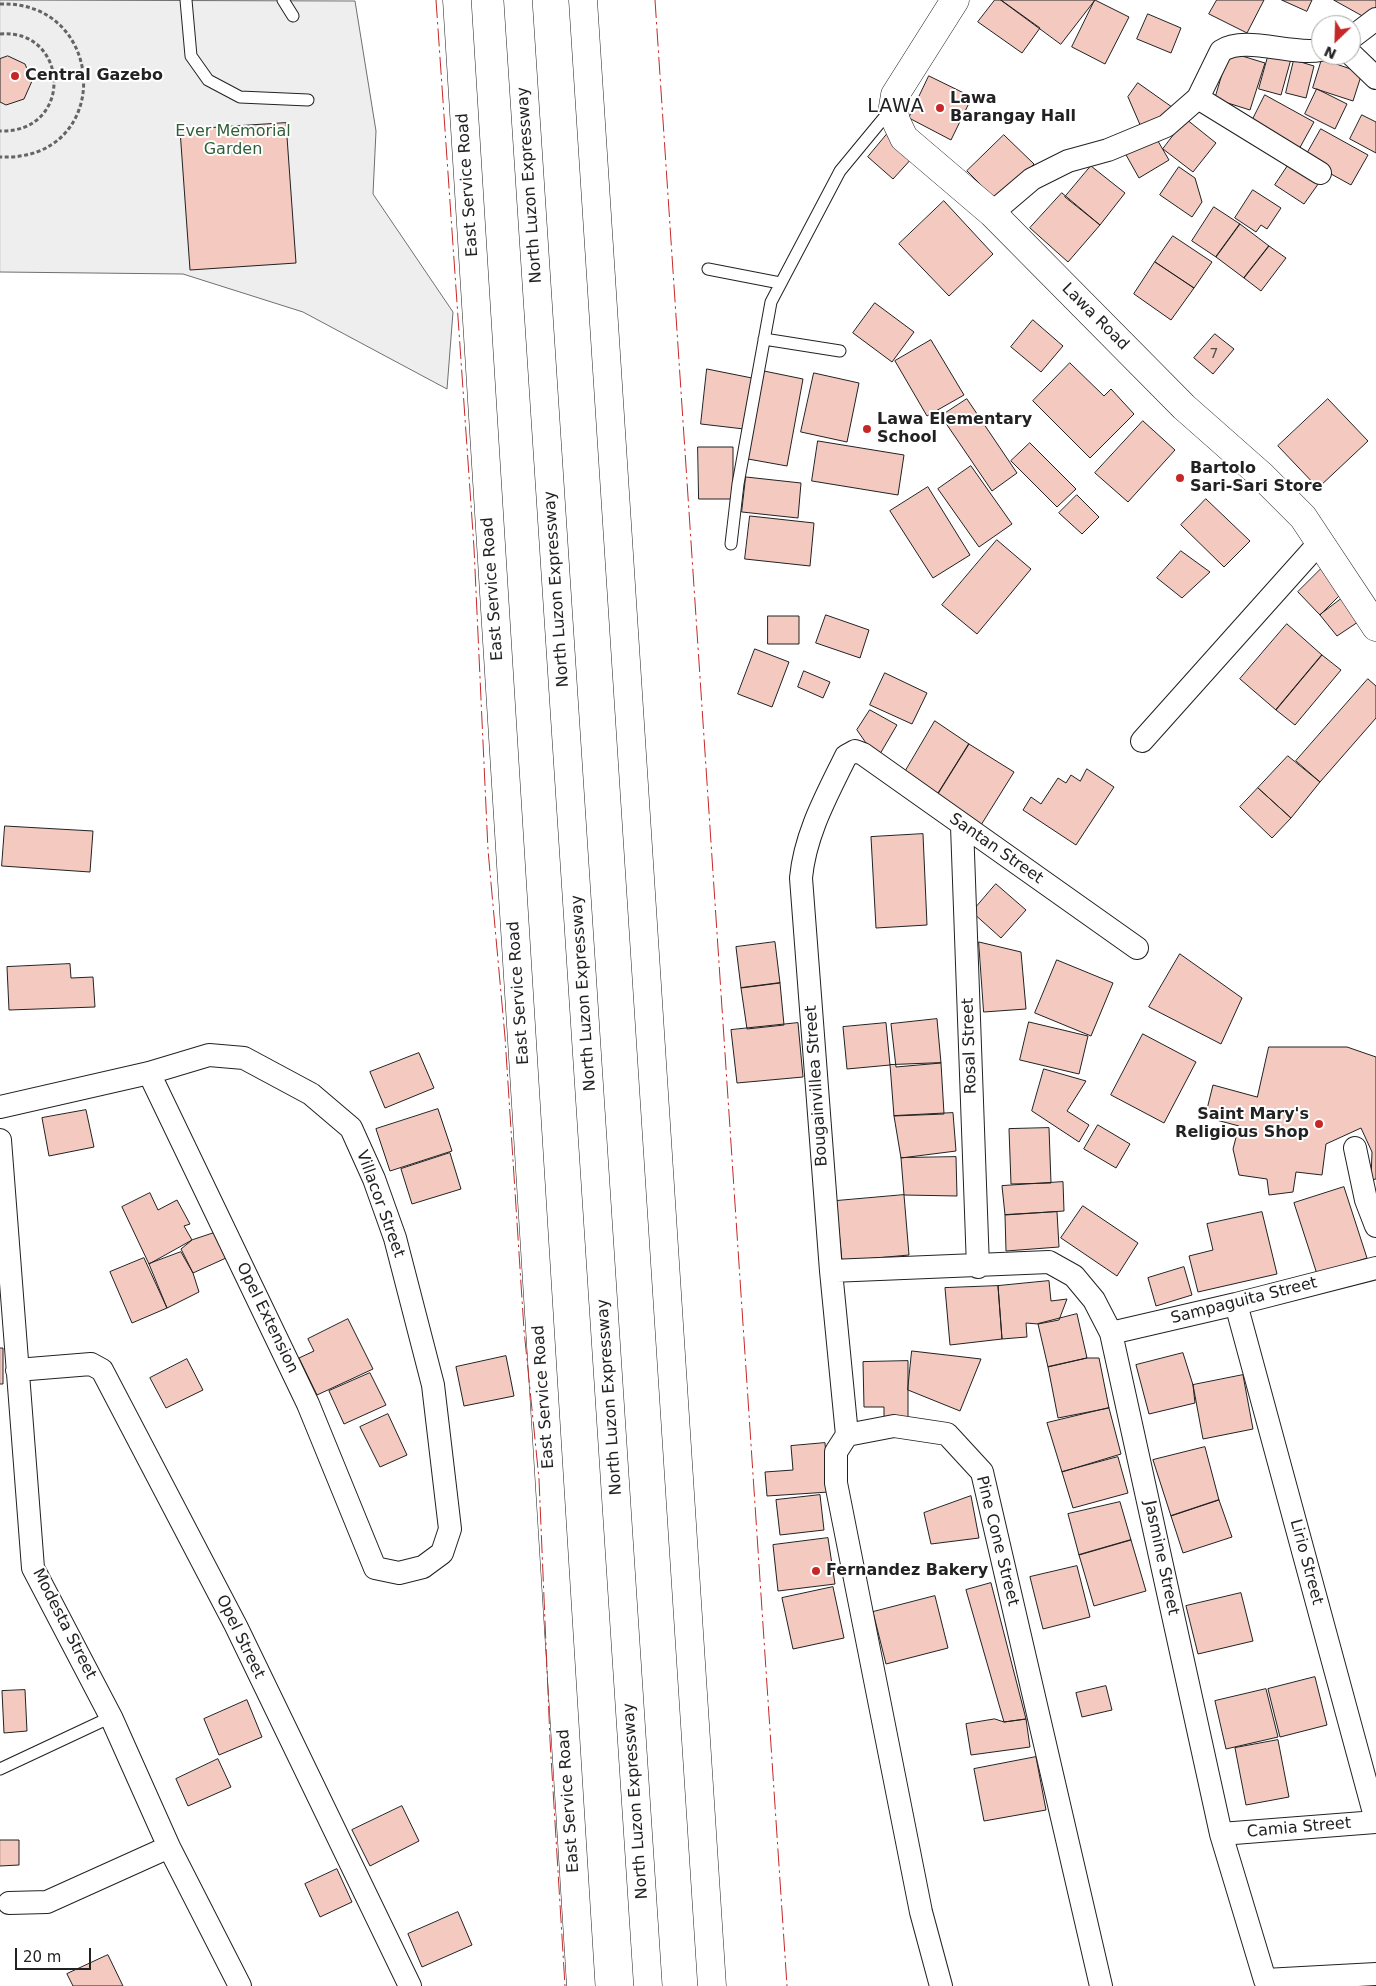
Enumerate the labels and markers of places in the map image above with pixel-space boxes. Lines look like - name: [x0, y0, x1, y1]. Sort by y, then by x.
- place label: Central Gazebo: [25, 66, 163, 86]
- marker: Central Gazebo: [9, 70, 21, 82]
- place label: Lawa Barangay Hall: [950, 89, 1076, 127]
- marker: Lawa Barangay Hall: [934, 102, 946, 114]
- place label: Lawa Elementary School: [877, 410, 1032, 448]
- marker: Lawa Elementary School: [861, 423, 873, 435]
- place label: Bartolo Sari-Sari Store: [1190, 459, 1323, 497]
- marker: Bartolo Sari-Sari Store: [1174, 472, 1186, 484]
- place label: Saint Mary's Religious Shop: [1175, 1105, 1309, 1143]
- marker: Saint Mary's Religious Shop: [1313, 1118, 1325, 1130]
- place label: Fernandez Bakery: [826, 1561, 988, 1581]
- marker: Fernandez Bakery: [810, 1565, 822, 1577]

